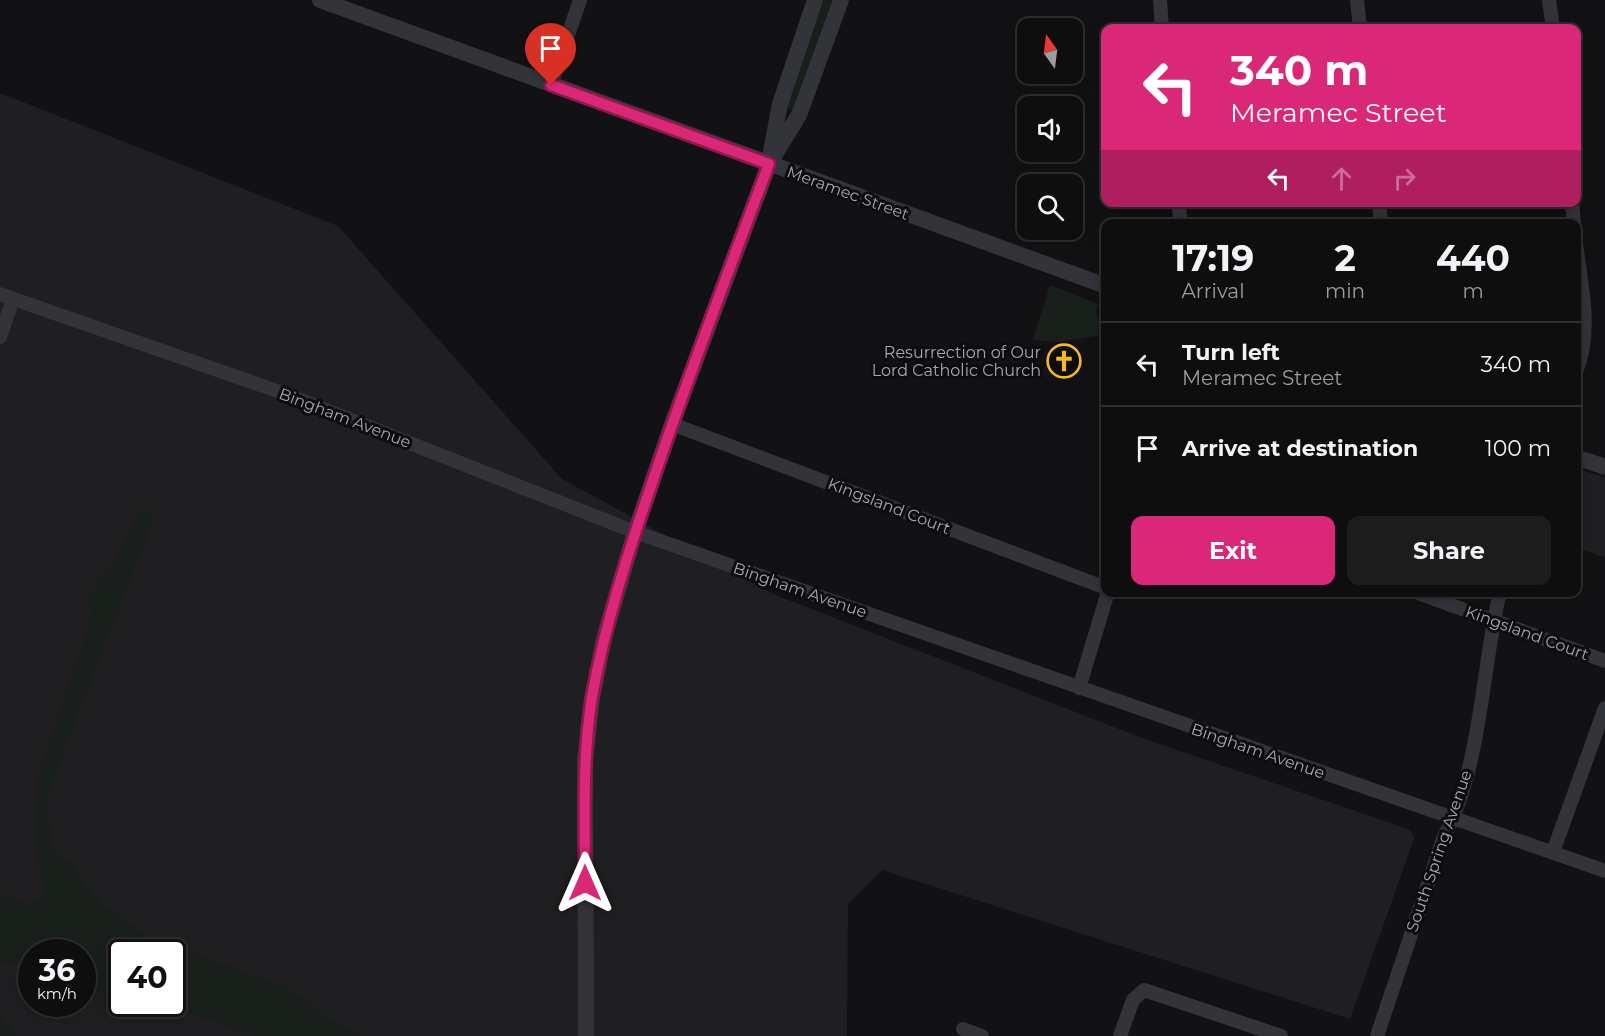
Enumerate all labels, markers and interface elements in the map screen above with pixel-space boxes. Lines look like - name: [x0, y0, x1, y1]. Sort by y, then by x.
- north arrow: [1017, 18, 1083, 84]
- map controls: [1017, 18, 1083, 240]
- pin: [525, 23, 576, 85]
- icon: arrive: [534, 32, 567, 65]
- text: 340 m: [1230, 44, 1368, 96]
- icon: left: [1131, 48, 1209, 126]
- button: sound: [1017, 96, 1083, 162]
- text: Meramec Street: [1230, 96, 1447, 129]
- street label: Meramec Street: [784, 162, 912, 224]
- icon: left: [1262, 162, 1295, 195]
- icon: ahead: [1325, 162, 1358, 195]
- icon: right: [1388, 162, 1421, 195]
- button: search: [1017, 174, 1083, 240]
- text: 17:19: [1172, 236, 1254, 280]
- text: 2: [1334, 236, 1356, 280]
- text: 440: [1436, 236, 1510, 280]
- text: Arrival: [1181, 279, 1245, 303]
- text: min: [1325, 279, 1365, 303]
- text: m: [1462, 279, 1484, 303]
- text: Turn left: [1182, 339, 1280, 366]
- place label: Resurrection of Our Lord Catholic Church: [872, 343, 1041, 380]
- church icon: Resurrection of Our Lord Catholic Church: [1046, 343, 1082, 379]
- icon: left: [1131, 348, 1164, 381]
- text: 340 m: [1480, 351, 1551, 378]
- text: Meramec Street: [1182, 366, 1342, 390]
- street label: Bingham Avenue: [276, 384, 414, 452]
- icon: arrive: [1131, 432, 1164, 465]
- text: Arrive at destination: [1182, 435, 1418, 462]
- text: 100 m: [1485, 435, 1551, 462]
- street label: Kingsland Court: [825, 474, 953, 538]
- button: Exit: [1131, 516, 1335, 585]
- button: Share: [1347, 516, 1551, 585]
- street label: Bingham Avenue: [731, 558, 869, 622]
- street label: Kingsland Court: [1463, 602, 1592, 664]
- street label: Bingham Avenue: [1189, 719, 1327, 783]
- street label: South Spring Avenue: [1402, 768, 1476, 934]
- position arrow: [553, 851, 617, 915]
- speed limit sign: 40: [108, 939, 186, 1017]
- text: 36: [39, 952, 75, 989]
- text: km/h: [37, 984, 77, 1003]

